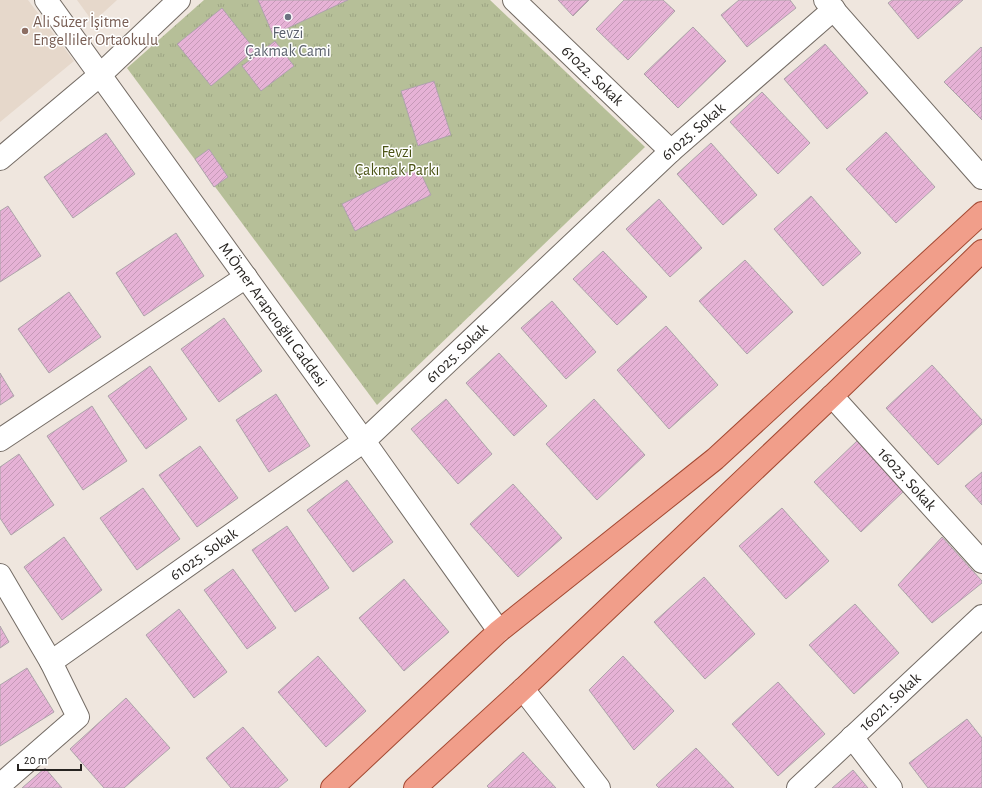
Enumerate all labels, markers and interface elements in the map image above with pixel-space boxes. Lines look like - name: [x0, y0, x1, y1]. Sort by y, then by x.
- place label: Ali Süzer İşitme Engelliler Ortaokulu: [33, 12, 158, 48]
- marker: Fevzi Çakmak Cami: [283, 12, 293, 22]
- place label: Fevzi Çakmak Cami: [245, 25, 331, 59]
- marker: Ali Süzer İşitme Engelliler Ortaokulu: [20, 26, 30, 36]
- street label: 61022. Sokak: [558, 42, 627, 109]
- street label: 61025. Sokak: [658, 99, 729, 164]
- park label: Fevzi Çakmak Parkı: [355, 144, 439, 178]
- street label: M.Ömer Arapcıoğlu Caddesi: [216, 240, 330, 390]
- street label: 61025. Sokak: [423, 320, 492, 386]
- street label: 16023. Sokak: [875, 445, 940, 514]
- street label: 61025. Sokak: [167, 525, 241, 583]
- street label: 16021. Sokak: [856, 669, 924, 734]
- scale bar: [18, 746, 81, 772]
- text: 20 m: [24, 754, 47, 766]

